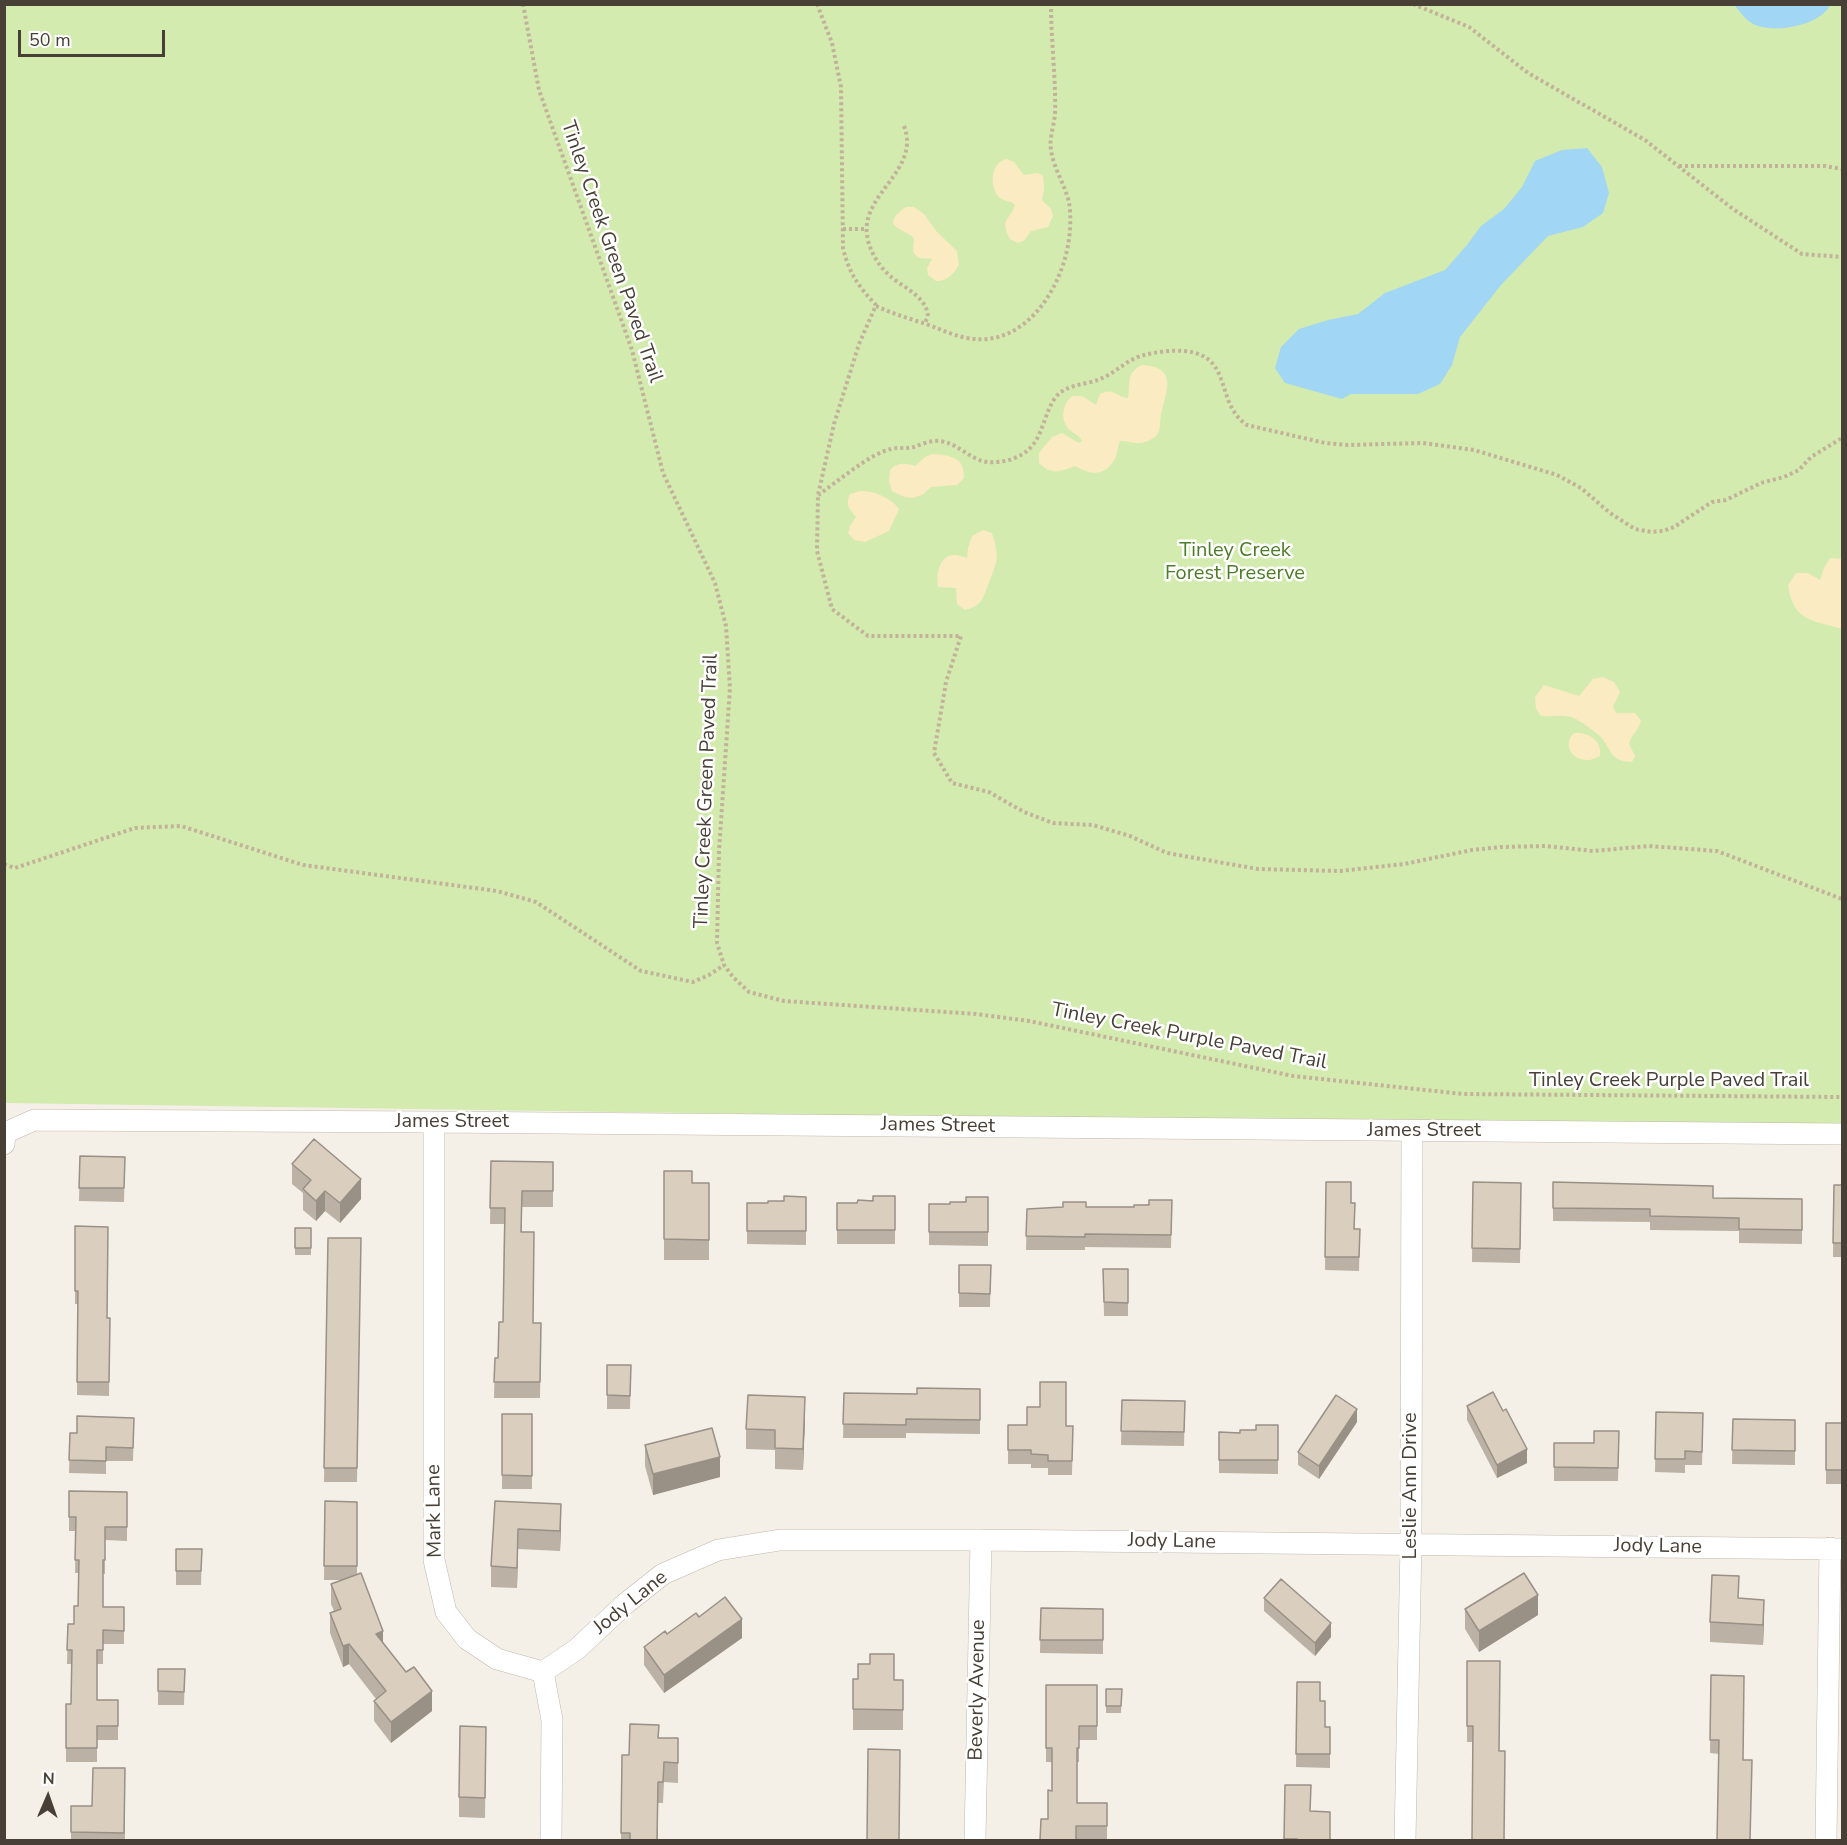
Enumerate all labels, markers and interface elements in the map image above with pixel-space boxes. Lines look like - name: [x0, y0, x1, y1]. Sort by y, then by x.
- scale bar: [21, 18, 168, 56]
- text: 50 m: [29, 28, 71, 52]
- street label: Tinley Creek Green Paved Trail: [555, 118, 667, 386]
- park label: Tinley Creek Forest Preserve: [1165, 539, 1305, 586]
- street label: Tinley Creek Green Paved Trail: [690, 653, 724, 929]
- street label: Tinley Creek Purple Paved Trail: [1049, 999, 1329, 1075]
- street label: Tinley Creek Purple Paved Trail: [1529, 1069, 1809, 1093]
- street label: James Street: [395, 1110, 509, 1134]
- street label: James Street: [881, 1113, 995, 1139]
- street label: James Street: [1367, 1119, 1481, 1143]
- street label: Leslie Ann Drive: [1399, 1412, 1423, 1560]
- street label: Mark Lane: [422, 1464, 448, 1558]
- street label: Jody Lane: [1128, 1529, 1216, 1555]
- street label: Jody Lane: [1614, 1534, 1702, 1560]
- street label: Jody Lane: [589, 1566, 673, 1640]
- street label: Beverly Avenue: [965, 1619, 991, 1761]
- north arrow: [18, 1767, 78, 1827]
- text: N: [42, 1768, 55, 1790]

